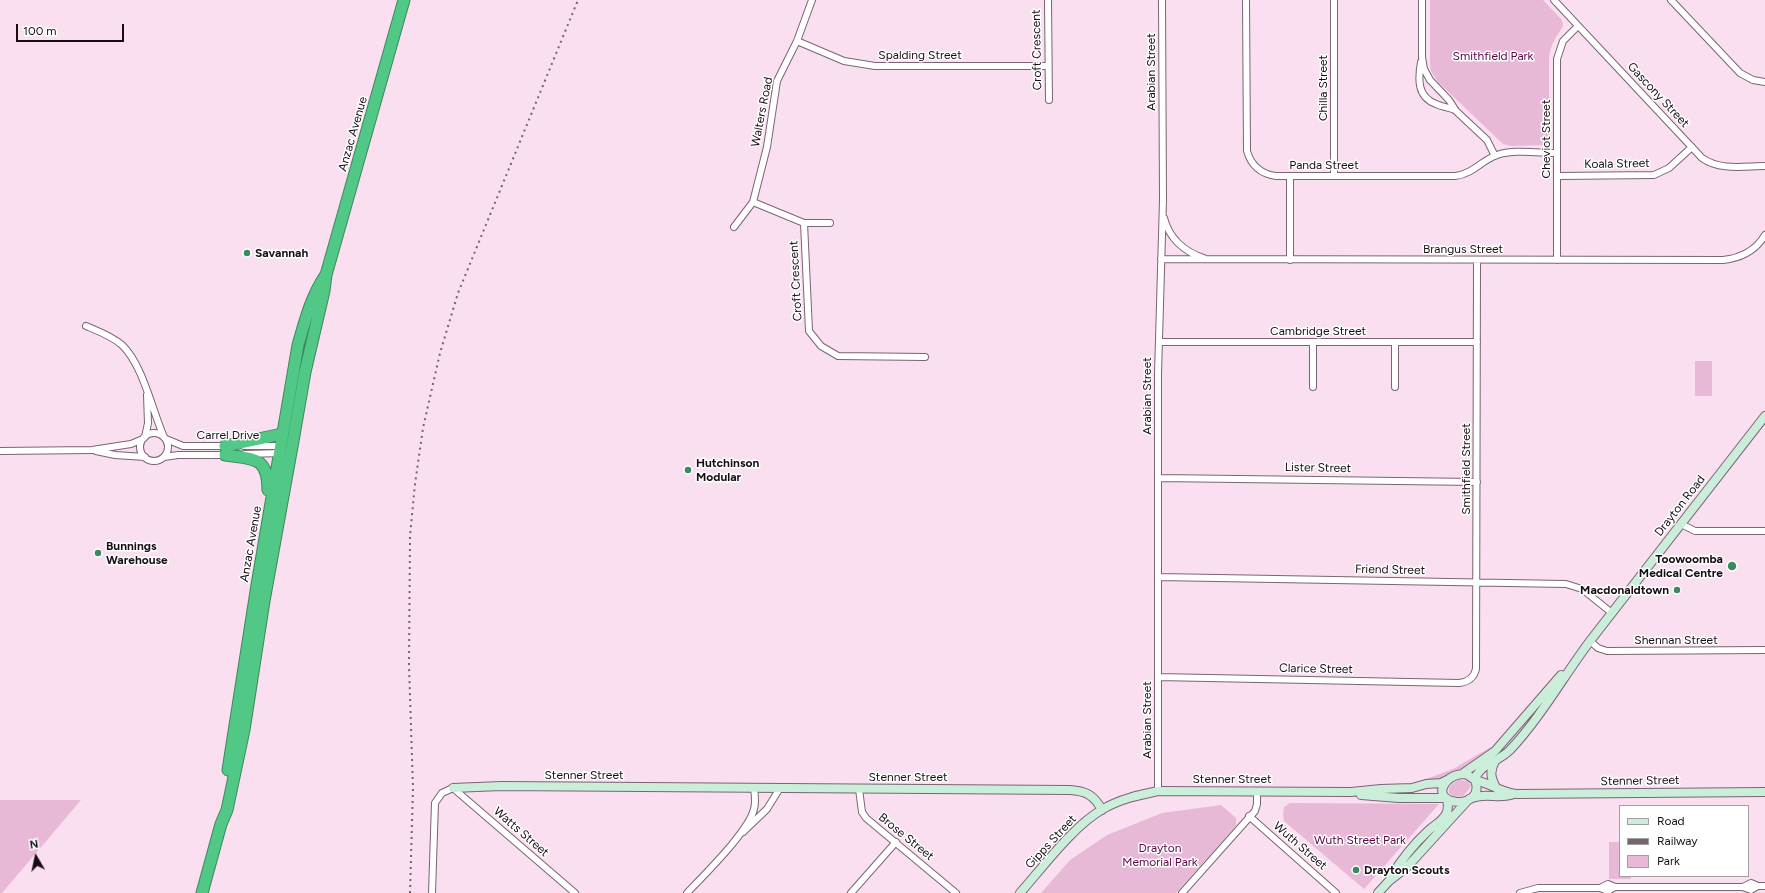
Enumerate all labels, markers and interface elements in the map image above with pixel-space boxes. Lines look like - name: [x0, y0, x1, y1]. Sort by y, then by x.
- street label: Croft Crescent: [1029, 10, 1045, 90]
- scale bar: [18, 16, 126, 42]
- text: 100 m: [23, 24, 57, 38]
- street label: Arabian Street: [1144, 33, 1158, 111]
- street label: Spalding Street: [878, 48, 962, 62]
- park label: Smithfield Park: [1453, 49, 1533, 63]
- street label: Chilla Street: [1316, 55, 1330, 121]
- street label: Gascony Street: [1624, 59, 1692, 131]
- street label: Walters Road: [748, 76, 776, 148]
- street label: Anzac Avenue: [335, 95, 371, 173]
- street label: Cheviot Street: [1539, 100, 1553, 178]
- street label: Koala Street: [1584, 156, 1650, 172]
- street label: Panda Street: [1289, 158, 1359, 172]
- street label: Croft Crescent: [787, 240, 805, 322]
- street label: Brangus Street: [1423, 242, 1503, 256]
- place label: Savannah: [255, 246, 308, 260]
- marker: Savannah: [242, 248, 252, 258]
- street label: Cambridge Street: [1270, 324, 1366, 338]
- street label: Arabian Street: [1140, 357, 1154, 435]
- street label: Smithfield Street: [1459, 423, 1473, 515]
- street label: Carrel Drive: [197, 428, 259, 442]
- place label: Hutchinson Modular: [696, 456, 759, 484]
- street label: Lister Street: [1285, 460, 1351, 476]
- marker: Hutchinson Modular: [683, 465, 693, 475]
- street label: Drayton Road: [1652, 473, 1708, 539]
- street label: Anzac Avenue: [237, 505, 265, 583]
- place label: Bunnings Warehouse: [106, 539, 168, 567]
- marker: Bunnings Warehouse: [93, 548, 103, 558]
- place label: Toowoomba Medical Centre: [1639, 552, 1723, 580]
- marker: Toowoomba Medical Centre: [1726, 560, 1738, 572]
- street label: Friend Street: [1355, 562, 1425, 578]
- place label: Macdonaldtown: [1580, 583, 1669, 597]
- marker: Macdonaldtown: [1672, 585, 1682, 595]
- street label: Shennan Street: [1634, 633, 1718, 647]
- street label: Clarice Street: [1279, 661, 1353, 677]
- street label: Arabian Street: [1140, 681, 1154, 759]
- street label: Stenner Street: [545, 768, 623, 782]
- street label: Stenner Street: [869, 770, 947, 784]
- street label: Stenner Street: [1193, 772, 1271, 786]
- street label: Stenner Street: [1600, 773, 1680, 789]
- street label: Watts Street: [490, 804, 552, 860]
- legend: [1619, 805, 1749, 877]
- street label: Brose Street: [875, 810, 937, 864]
- street label: Gipps Street: [1022, 812, 1080, 872]
- text: Road: [1657, 814, 1685, 828]
- street label: Wuth Street: [1270, 819, 1330, 873]
- park label: Wuth Street Park: [1314, 833, 1406, 847]
- text: Railway: [1657, 834, 1698, 848]
- north arrow: [16, 837, 56, 877]
- text: N: [29, 838, 39, 852]
- park label: Drayton Memorial Park: [1122, 841, 1198, 869]
- text: Park: [1657, 854, 1680, 868]
- place label: Drayton Scouts: [1364, 863, 1449, 877]
- marker: Drayton Scouts: [1351, 865, 1361, 875]

